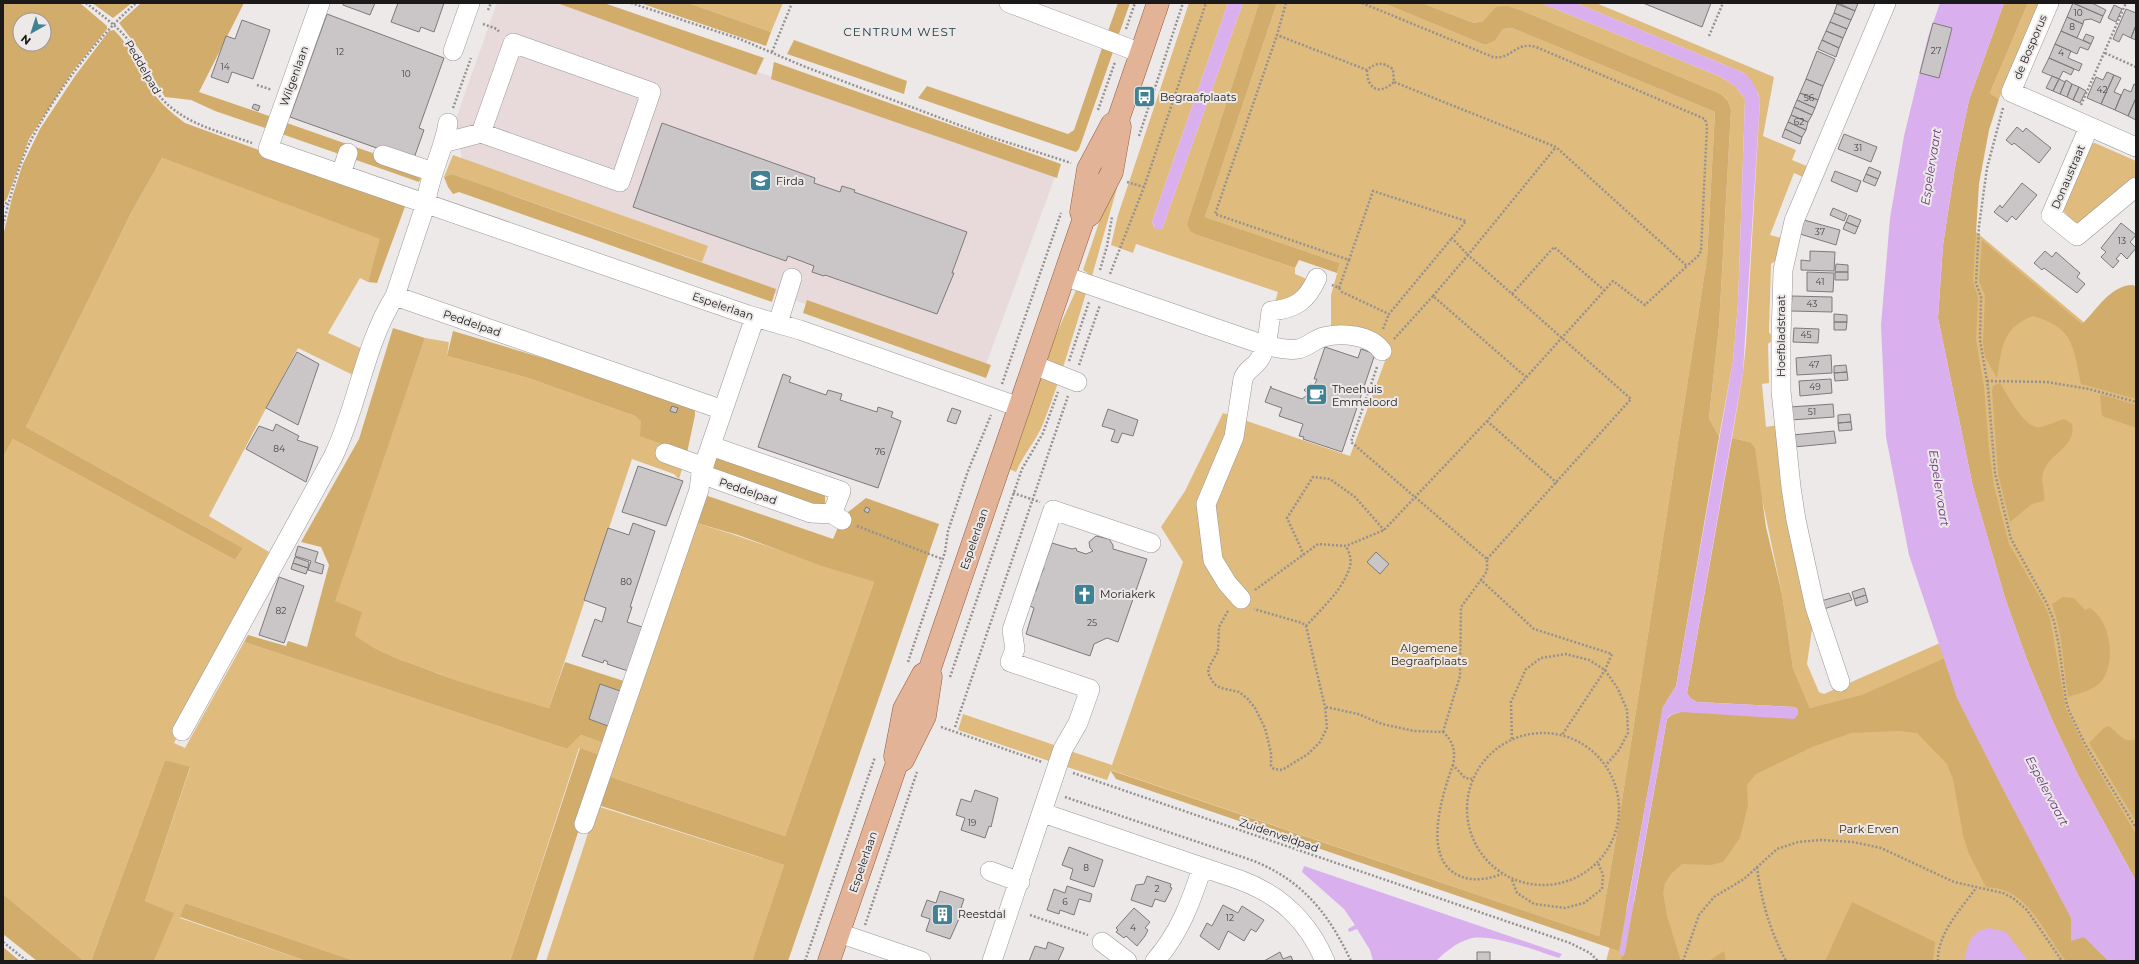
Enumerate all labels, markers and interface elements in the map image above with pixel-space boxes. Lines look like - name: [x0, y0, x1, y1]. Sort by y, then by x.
- house number: 10: [2073, 7, 2083, 18]
- north arrow: [12, 12, 52, 52]
- street label: de Bosporus: [2010, 12, 2050, 82]
- house number: 8: [2069, 21, 2075, 32]
- district label: CENTRUM WEST: [843, 24, 957, 39]
- text: N: [18, 32, 34, 48]
- street label: Peddelpad: [122, 37, 164, 97]
- street label: Wilgenlaan: [277, 44, 311, 108]
- house number: 27: [1931, 45, 1941, 56]
- house number: 12: [336, 46, 344, 57]
- house number: 4: [2058, 47, 2064, 58]
- house number: 14: [220, 61, 230, 72]
- house number: 10: [401, 68, 411, 79]
- bus stop icon: Begraafplaats: [1132, 84, 1158, 110]
- house number: 42: [2096, 84, 2108, 95]
- place label: Begraafplaats: [1160, 90, 1237, 104]
- house number: 56: [1804, 92, 1815, 103]
- house number: 62: [1794, 116, 1804, 127]
- water label: Espelervaart: [1917, 128, 1944, 206]
- house number: 31: [1854, 142, 1862, 153]
- street label: Donaustraat: [2048, 142, 2088, 211]
- school or university icon: Firda: [747, 168, 773, 194]
- place label: Firda: [776, 174, 804, 188]
- house number: 37: [1815, 226, 1825, 237]
- house number: 13: [2118, 235, 2126, 246]
- house number: 41: [1816, 276, 1824, 287]
- street label: Espelerlaan: [690, 289, 756, 323]
- street label: Hoefbladstraat: [1774, 295, 1788, 377]
- house number: 43: [1807, 298, 1817, 309]
- street label: Peddelpad: [441, 307, 503, 339]
- house number: 45: [1800, 329, 1812, 340]
- house number: 47: [1809, 359, 1819, 370]
- house number: 49: [1809, 381, 1821, 392]
- cafe icon: Theehuis Emmeloord: [1303, 382, 1329, 408]
- place label: Theehuis Emmeloord: [1332, 382, 1398, 409]
- house number: 51: [1808, 406, 1816, 417]
- house number: 84: [273, 443, 285, 454]
- house number: 76: [875, 446, 886, 457]
- water label: Espelervaart: [1926, 449, 1953, 527]
- street label: Peddelpad: [717, 475, 779, 507]
- street label: Espelerlaan: [957, 506, 991, 572]
- house number: 80: [620, 576, 632, 587]
- church icon: Moriakerk: [1071, 581, 1097, 607]
- place label: Moriakerk: [1100, 587, 1155, 601]
- house number: 82: [276, 605, 286, 616]
- house number: 25: [1087, 617, 1097, 628]
- park label: Algemene Begraafplaats: [1391, 641, 1468, 668]
- water label: Espelervaart: [2023, 753, 2072, 828]
- street label: Zuidenveldpad: [1237, 815, 1321, 855]
- house number: 19: [968, 817, 977, 828]
- park label: Park Erven: [1839, 822, 1899, 836]
- street label: Espelerlaan: [846, 829, 880, 895]
- house number: 8: [1083, 862, 1089, 873]
- house number: 2: [1154, 883, 1160, 894]
- house number: 6: [1062, 896, 1068, 907]
- building icon: Reestdal: [929, 901, 955, 927]
- place label: Reestdal: [958, 907, 1006, 921]
- house number: 12: [1226, 912, 1234, 923]
- house number: 4: [1130, 922, 1136, 933]

